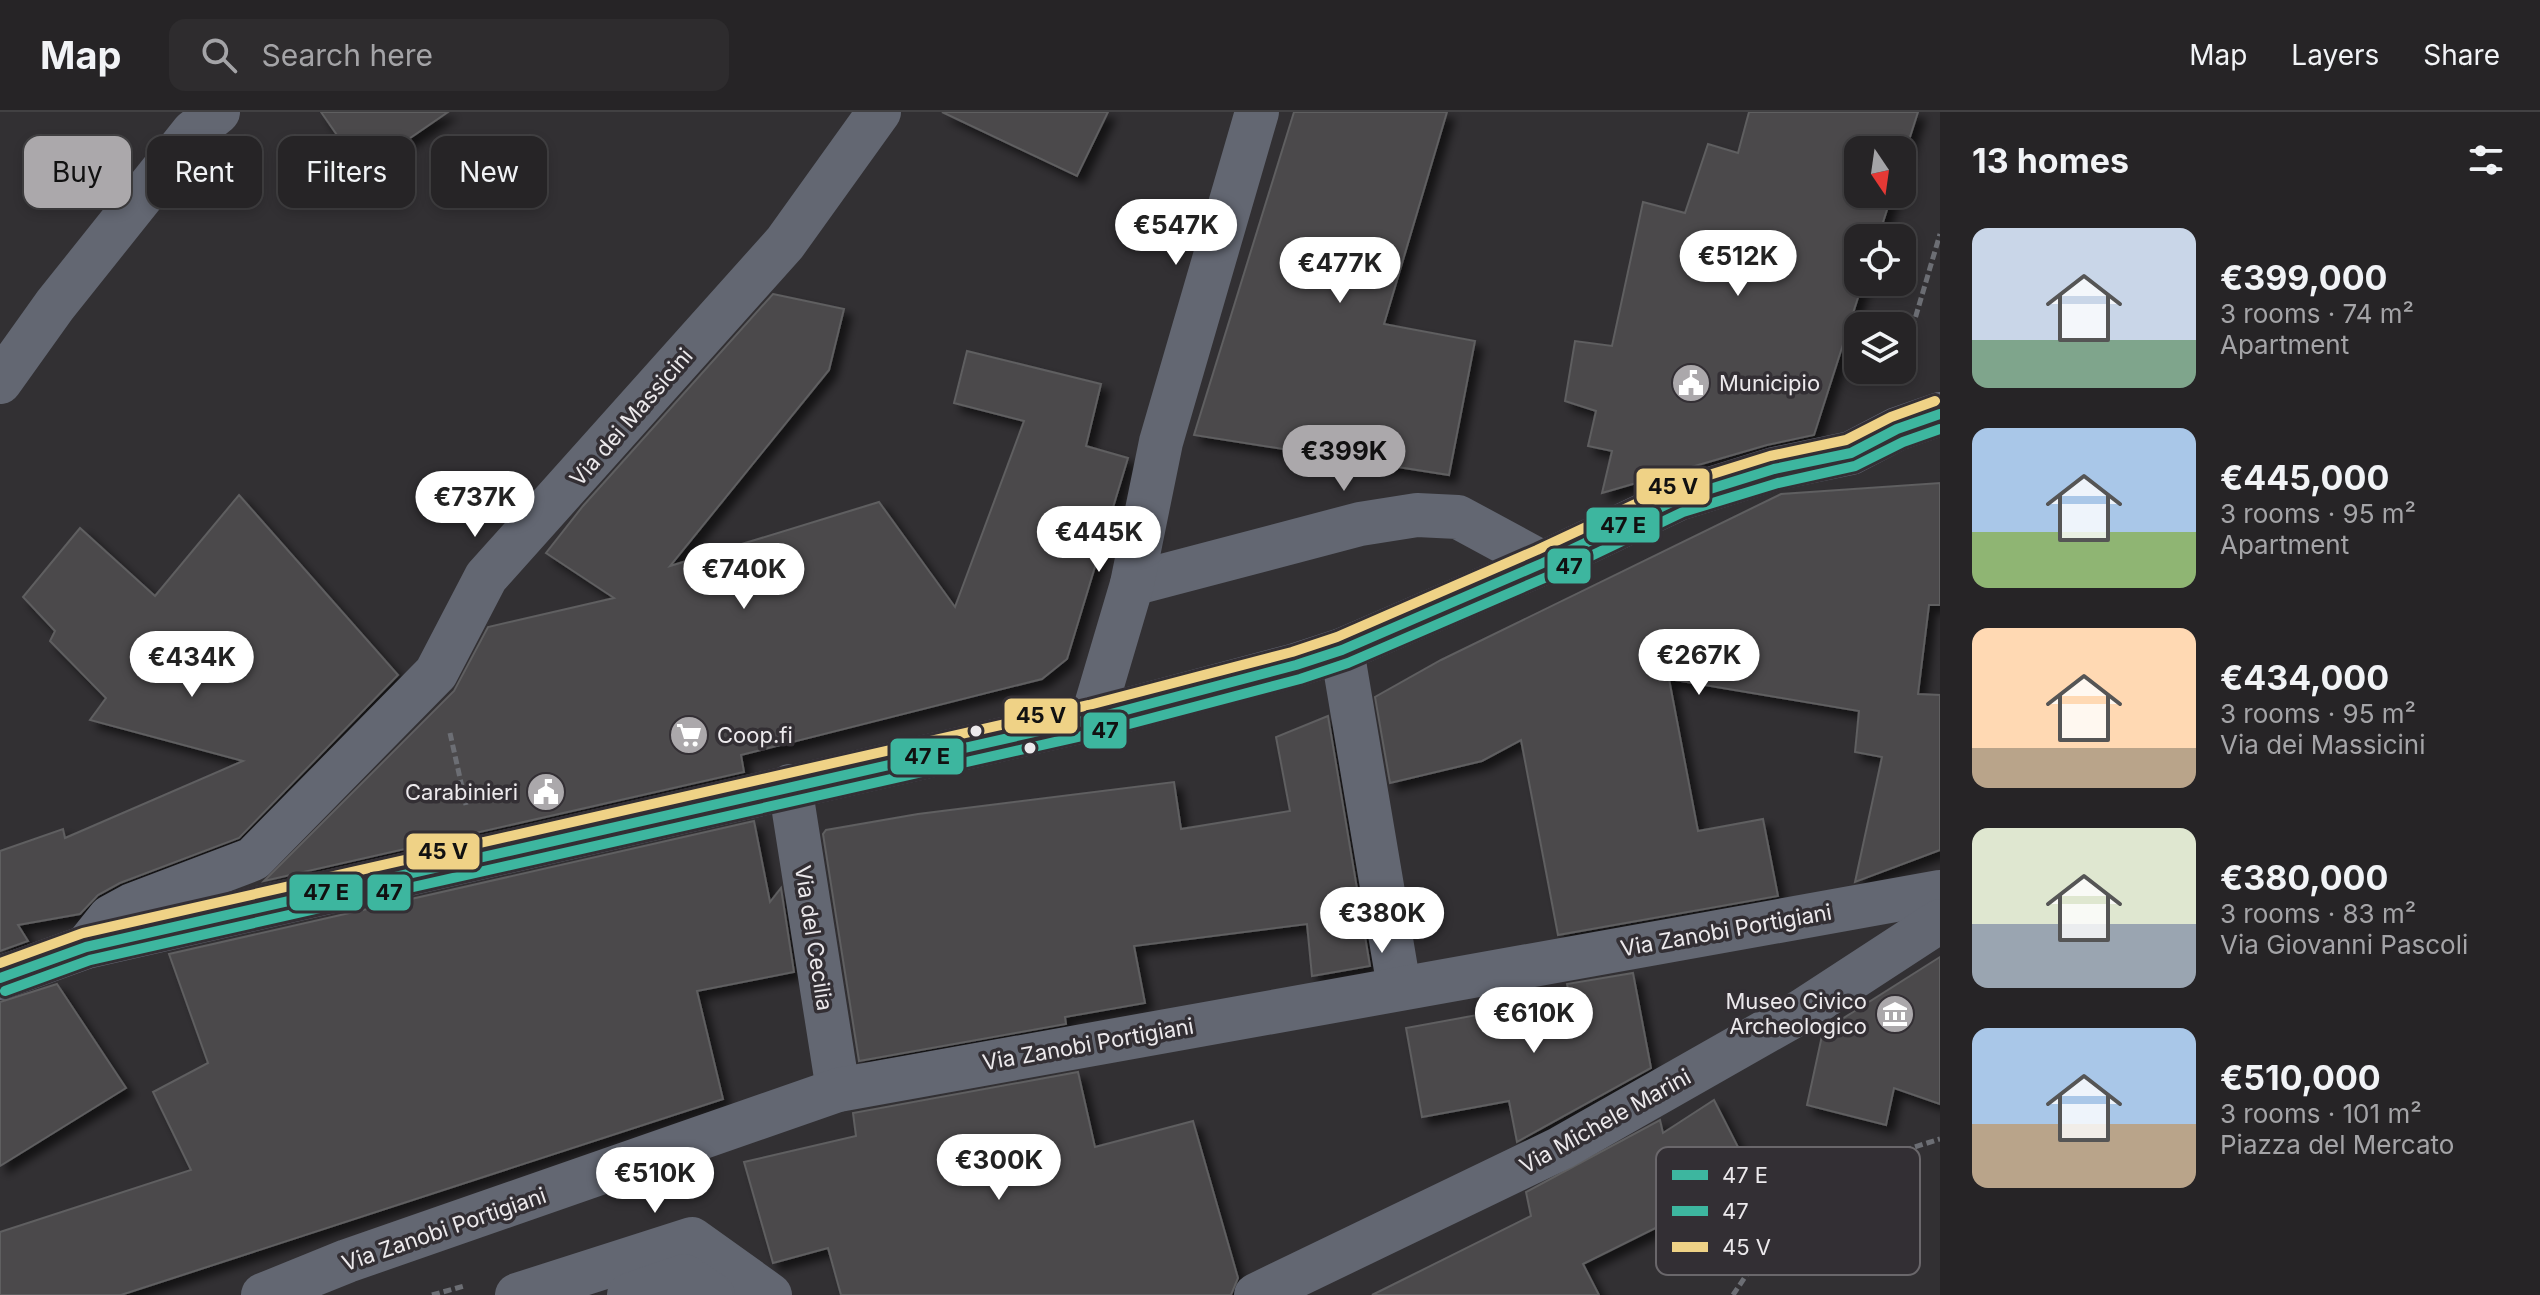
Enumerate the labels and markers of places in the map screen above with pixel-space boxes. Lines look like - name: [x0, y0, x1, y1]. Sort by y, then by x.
- pin: €547K: [1120, 199, 1232, 267]
- pin: €512K: [1682, 230, 1794, 298]
- pin: €477K: [1284, 237, 1396, 305]
- public building icon: Municipio: [1670, 362, 1712, 404]
- place label: Municipio: [1719, 370, 1820, 396]
- pin: €399K: [1288, 425, 1400, 493]
- pin: €737K: [419, 471, 531, 539]
- pin: €445K: [1043, 506, 1155, 574]
- pin: €740K: [688, 543, 800, 611]
- pin: €267K: [1643, 629, 1755, 697]
- pin: €434K: [136, 631, 248, 699]
- supermarket icon: Coop.fi: [668, 714, 710, 756]
- place label: Coop.fi: [717, 722, 793, 748]
- unlabelled marker: [968, 723, 984, 739]
- unlabelled marker: [1022, 740, 1038, 756]
- public building icon: Carabinieri: [525, 771, 567, 813]
- place label: Carabinieri: [405, 779, 518, 805]
- pin: €380K: [1326, 887, 1438, 955]
- pin: €610K: [1478, 987, 1590, 1055]
- place label: Museo Civico Archeologico: [1725, 988, 1867, 1039]
- museum icon: Museo Civico Archeologico: [1874, 993, 1916, 1035]
- pin: €300K: [943, 1134, 1055, 1202]
- pin: €510K: [599, 1147, 711, 1215]

